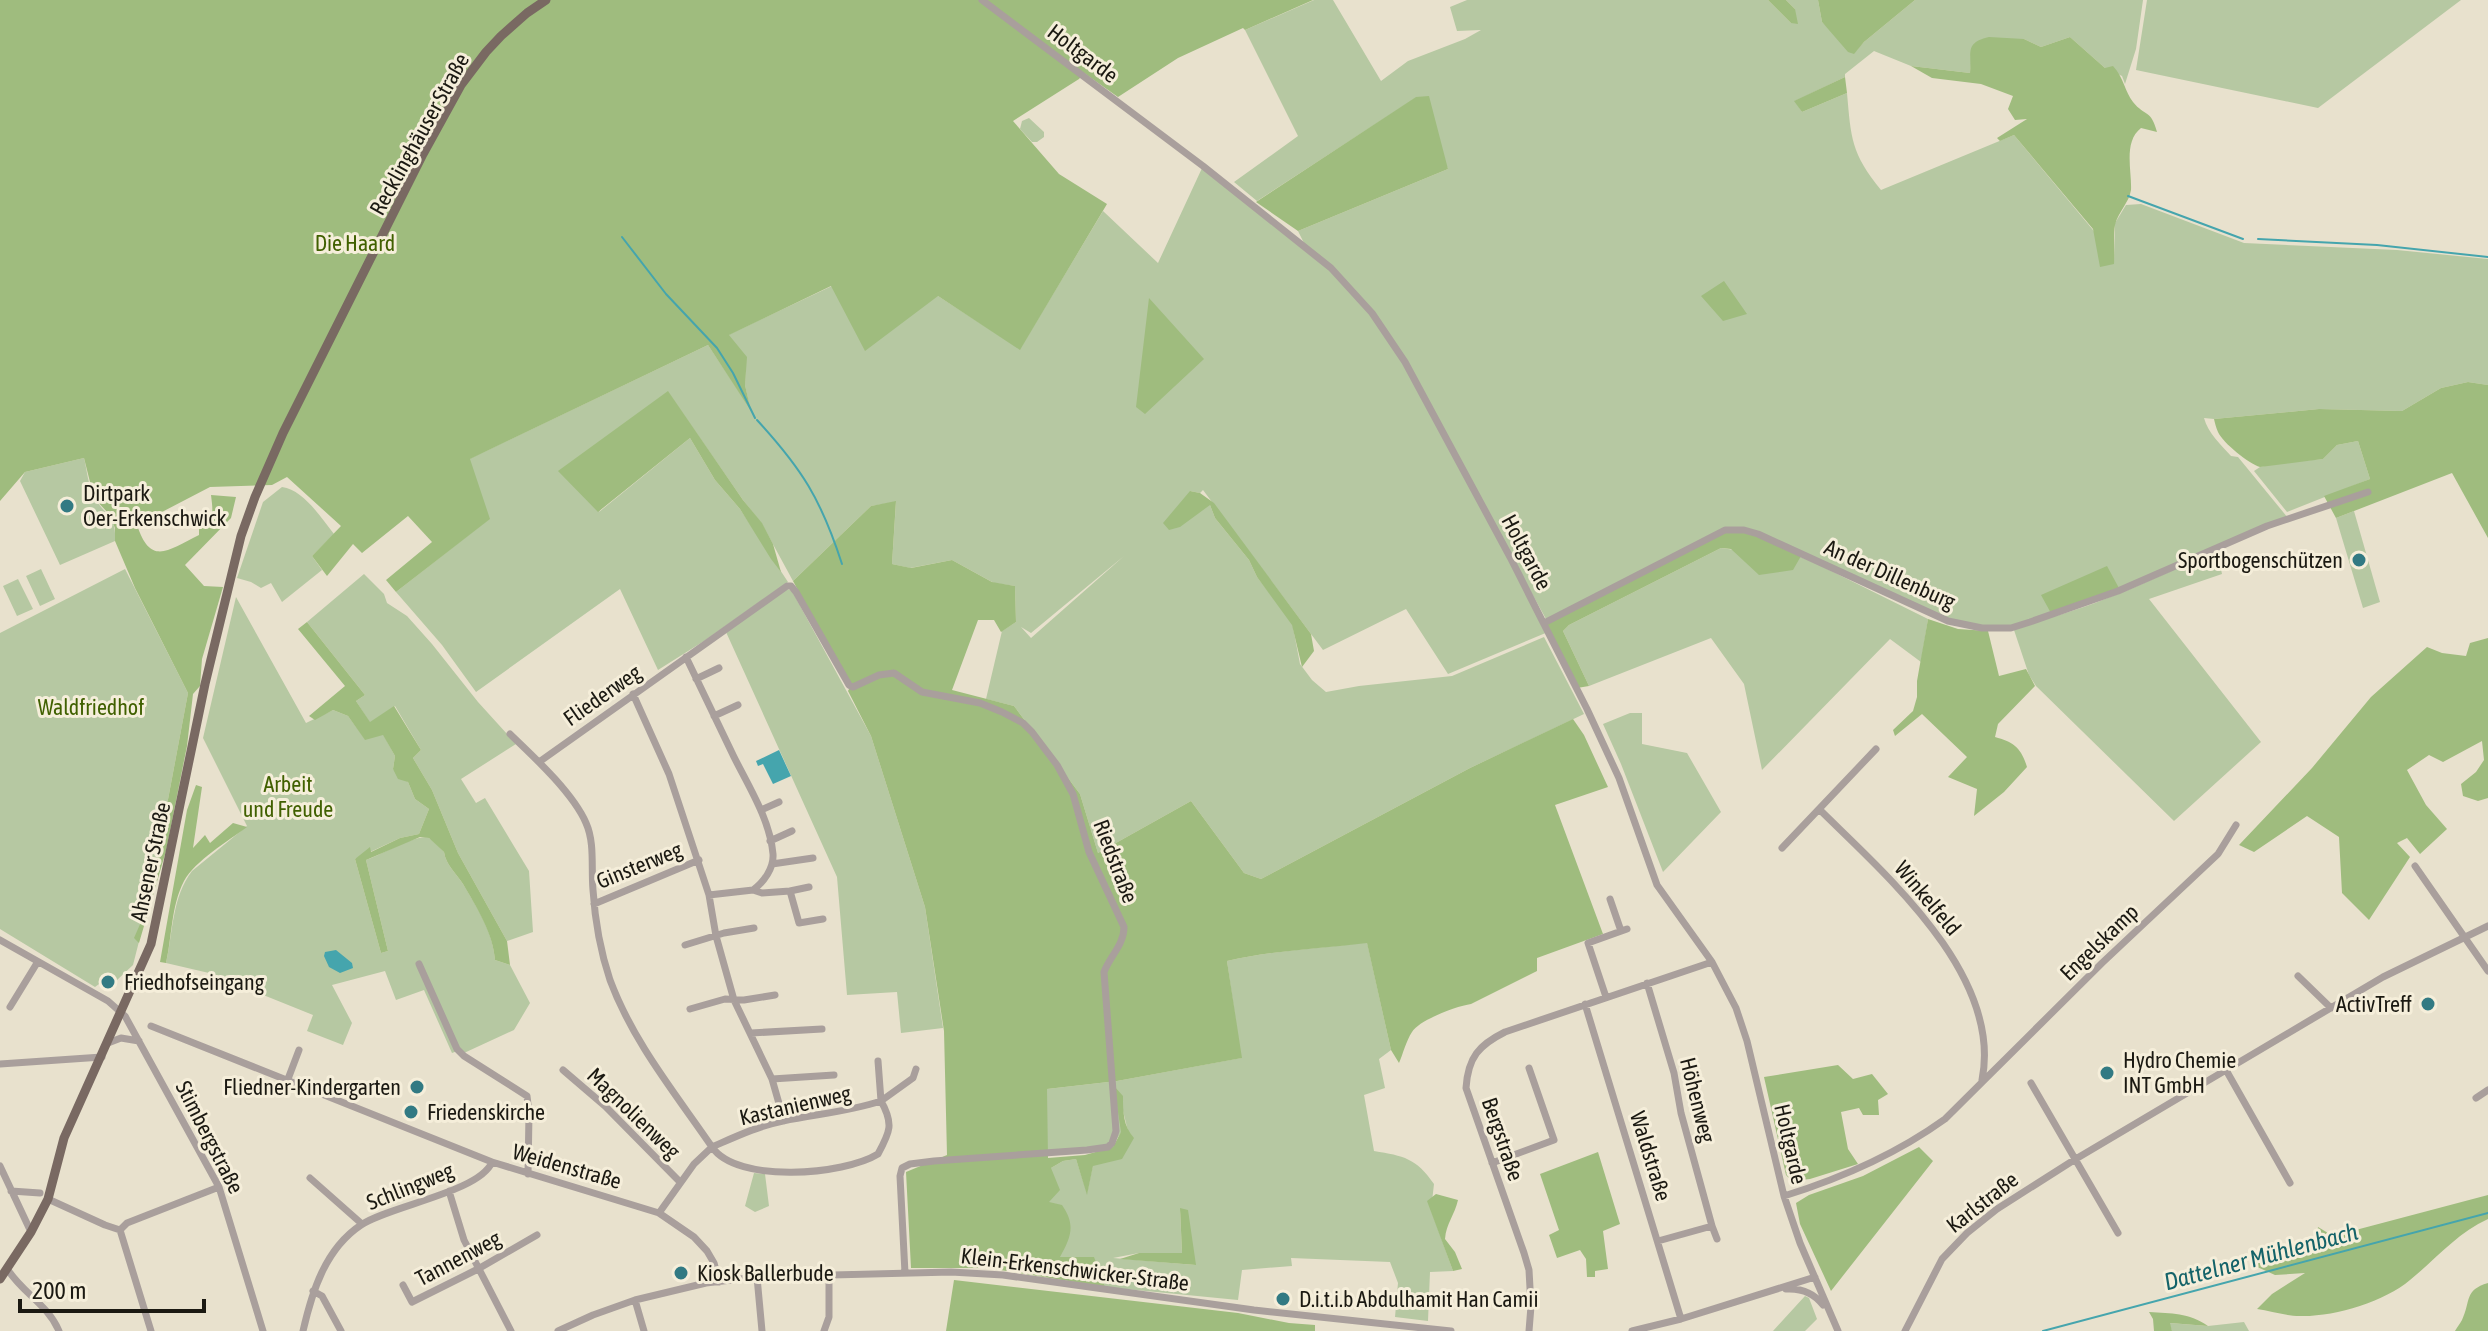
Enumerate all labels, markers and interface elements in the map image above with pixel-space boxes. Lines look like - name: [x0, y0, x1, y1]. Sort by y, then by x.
- street label: Holtgarde: [1043, 18, 1123, 88]
- street label: Recklinghäuser Straße: [364, 49, 474, 219]
- park label: Die Haard: [315, 230, 395, 256]
- place label: Dirtpark Oer-Erkenschwick: [83, 480, 226, 531]
- marker: Dirtpark Oer-Erkenschwick: [58, 497, 76, 515]
- street label: Holtgarde: [1496, 510, 1558, 594]
- street label: An der Dillenburg: [1821, 534, 1960, 615]
- place label: Sportbogenschützen: [2178, 547, 2343, 573]
- marker: Sportbogenschützen: [2350, 551, 2368, 569]
- street label: Fliederweg: [558, 659, 646, 731]
- park label: Waldfriedhof: [38, 694, 144, 720]
- park label: Arbeit und Freude: [243, 771, 333, 822]
- street label: Ahsener Straße: [125, 800, 175, 924]
- street label: Riedstraße: [1088, 816, 1144, 906]
- street label: Ginsterweg: [592, 836, 686, 894]
- street label: Winkelfeld: [1889, 856, 1967, 940]
- street label: Engelskamp: [2054, 898, 2144, 986]
- place label: Friedhofseingang: [124, 969, 265, 995]
- marker: Friedhofseingang: [99, 973, 117, 991]
- place label: ActivTreff: [2336, 991, 2412, 1017]
- marker: ActivTreff: [2419, 995, 2437, 1013]
- place label: Hydro Chemie INT GmbH: [2123, 1047, 2236, 1098]
- street label: Höhenweg: [1675, 1055, 1721, 1146]
- street label: Magnolienweg: [582, 1062, 686, 1164]
- marker: Hydro Chemie INT GmbH: [2098, 1064, 2116, 1082]
- place label: Fliedner-Kindergarten: [223, 1074, 401, 1100]
- street label: Stimbergstraße: [171, 1076, 249, 1198]
- marker: Fliedner-Kindergarten: [408, 1078, 426, 1096]
- street label: Kastanienweg: [737, 1079, 854, 1130]
- street label: Bergstraße: [1477, 1094, 1529, 1184]
- place label: Friedenskirche: [427, 1099, 545, 1125]
- street label: Holtgarde: [1769, 1101, 1813, 1187]
- marker: Friedenskirche: [402, 1103, 420, 1121]
- street label: Waldstraße: [1625, 1108, 1677, 1204]
- street label: Weidenstraße: [510, 1138, 624, 1194]
- street label: Schlingweg: [363, 1157, 458, 1215]
- street label: Karlstraße: [1941, 1166, 2023, 1238]
- water label: Dattelner Mühlenbach: [2161, 1218, 2361, 1295]
- street label: Tannenweg: [411, 1225, 506, 1291]
- street label: Klein-Erkenschwicker-Straße: [959, 1242, 1191, 1296]
- place label: Kiosk Ballerbude: [697, 1260, 834, 1286]
- scale bar: [20, 1263, 204, 1313]
- marker: Kiosk Ballerbude: [672, 1264, 690, 1282]
- text: 200 m: [32, 1277, 86, 1304]
- place label: D.i.t.i.b Abdulhamit Han Camii: [1299, 1286, 1538, 1312]
- marker: D.i.t.i.b Abdulhamit Han Camii: [1274, 1290, 1292, 1308]

